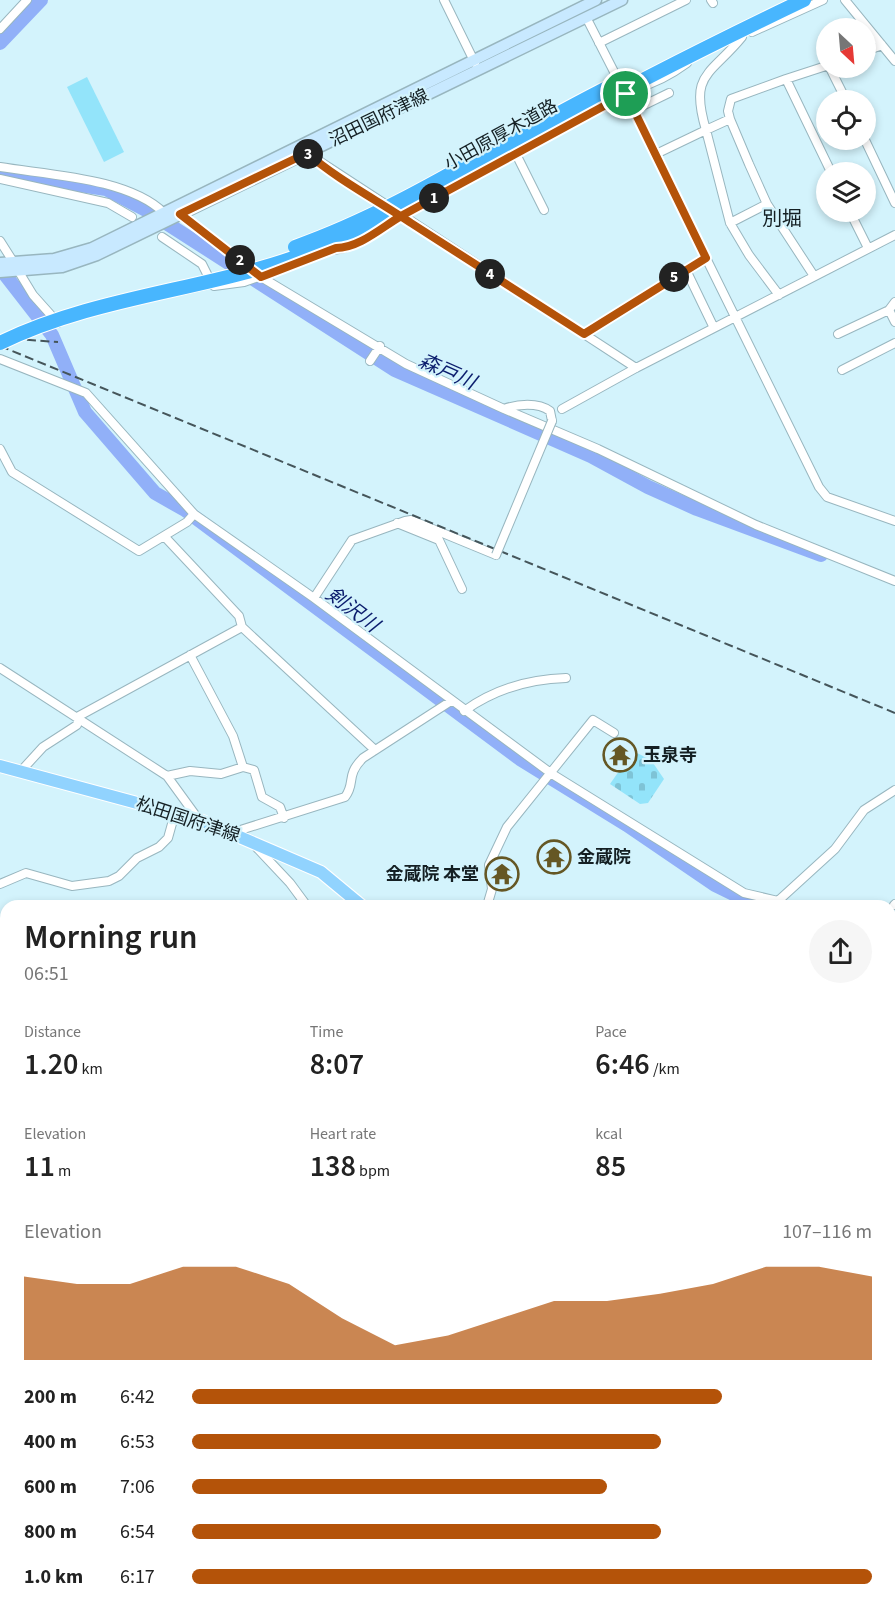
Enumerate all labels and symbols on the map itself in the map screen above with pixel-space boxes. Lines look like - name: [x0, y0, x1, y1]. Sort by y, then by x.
- north arrow: [816, 18, 876, 78]
- pin: [600, 68, 651, 119]
- street label: 沼田国府津線: [325, 83, 433, 153]
- street label: 小田原厚木道路: [440, 94, 562, 176]
- pin: 3: [293, 139, 323, 169]
- pin: 1: [419, 183, 449, 213]
- district label: 別堀: [762, 205, 802, 233]
- pin: 2: [225, 245, 255, 275]
- pin: 4: [475, 259, 505, 289]
- pin: 5: [659, 262, 689, 292]
- water label: 森戸川: [414, 347, 482, 398]
- water label: 剣沢川: [320, 581, 386, 640]
- temple icon: 玉泉寺: [602, 737, 638, 773]
- place label: 玉泉寺: [643, 743, 697, 768]
- street label: 松田国府津線: [133, 791, 243, 849]
- temple icon: 金蔵院: [536, 839, 572, 875]
- place label: 金蔵院: [577, 845, 631, 870]
- temple icon: 金蔵院 本堂: [484, 856, 520, 892]
- place label: 金蔵院 本堂: [385, 862, 479, 887]

